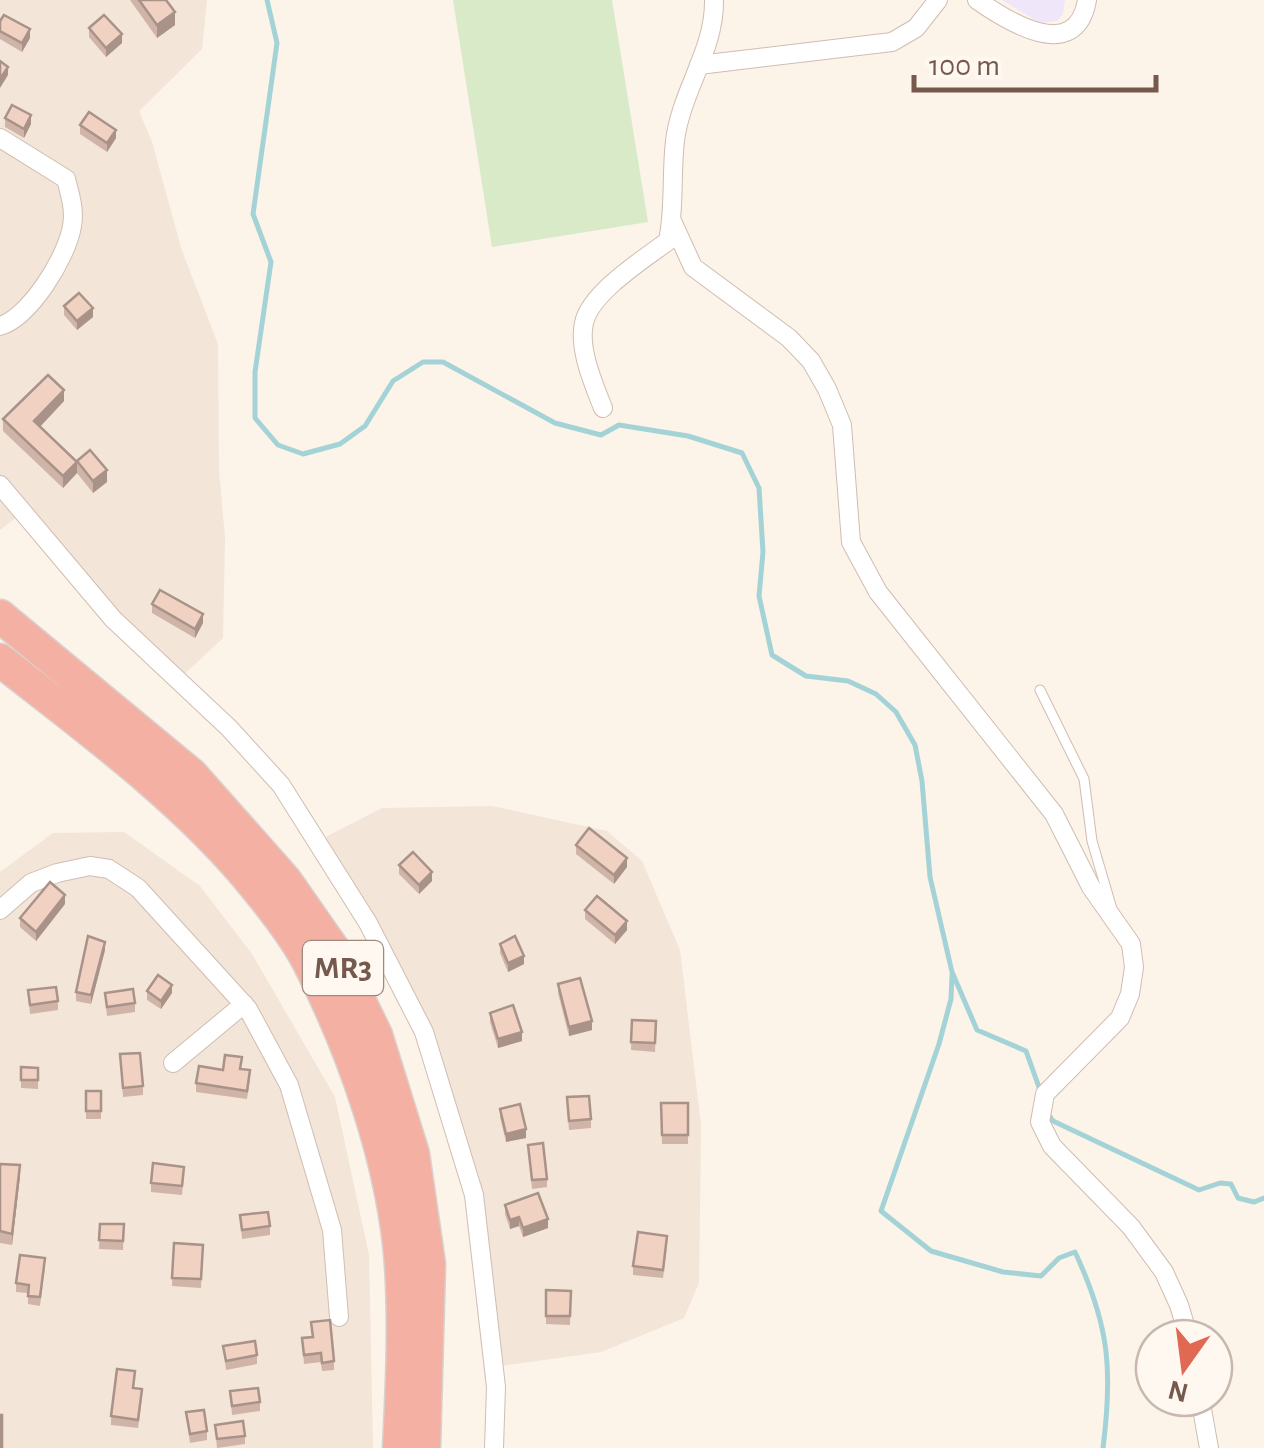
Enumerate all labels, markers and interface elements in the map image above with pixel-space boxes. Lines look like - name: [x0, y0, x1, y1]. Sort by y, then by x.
- scale bar: [914, 30, 1156, 92]
- text: 100 m: [929, 51, 1000, 81]
- road number: MR3: [303, 941, 383, 995]
- north arrow: [1134, 1318, 1234, 1418]
- text: N: [1166, 1374, 1191, 1406]

